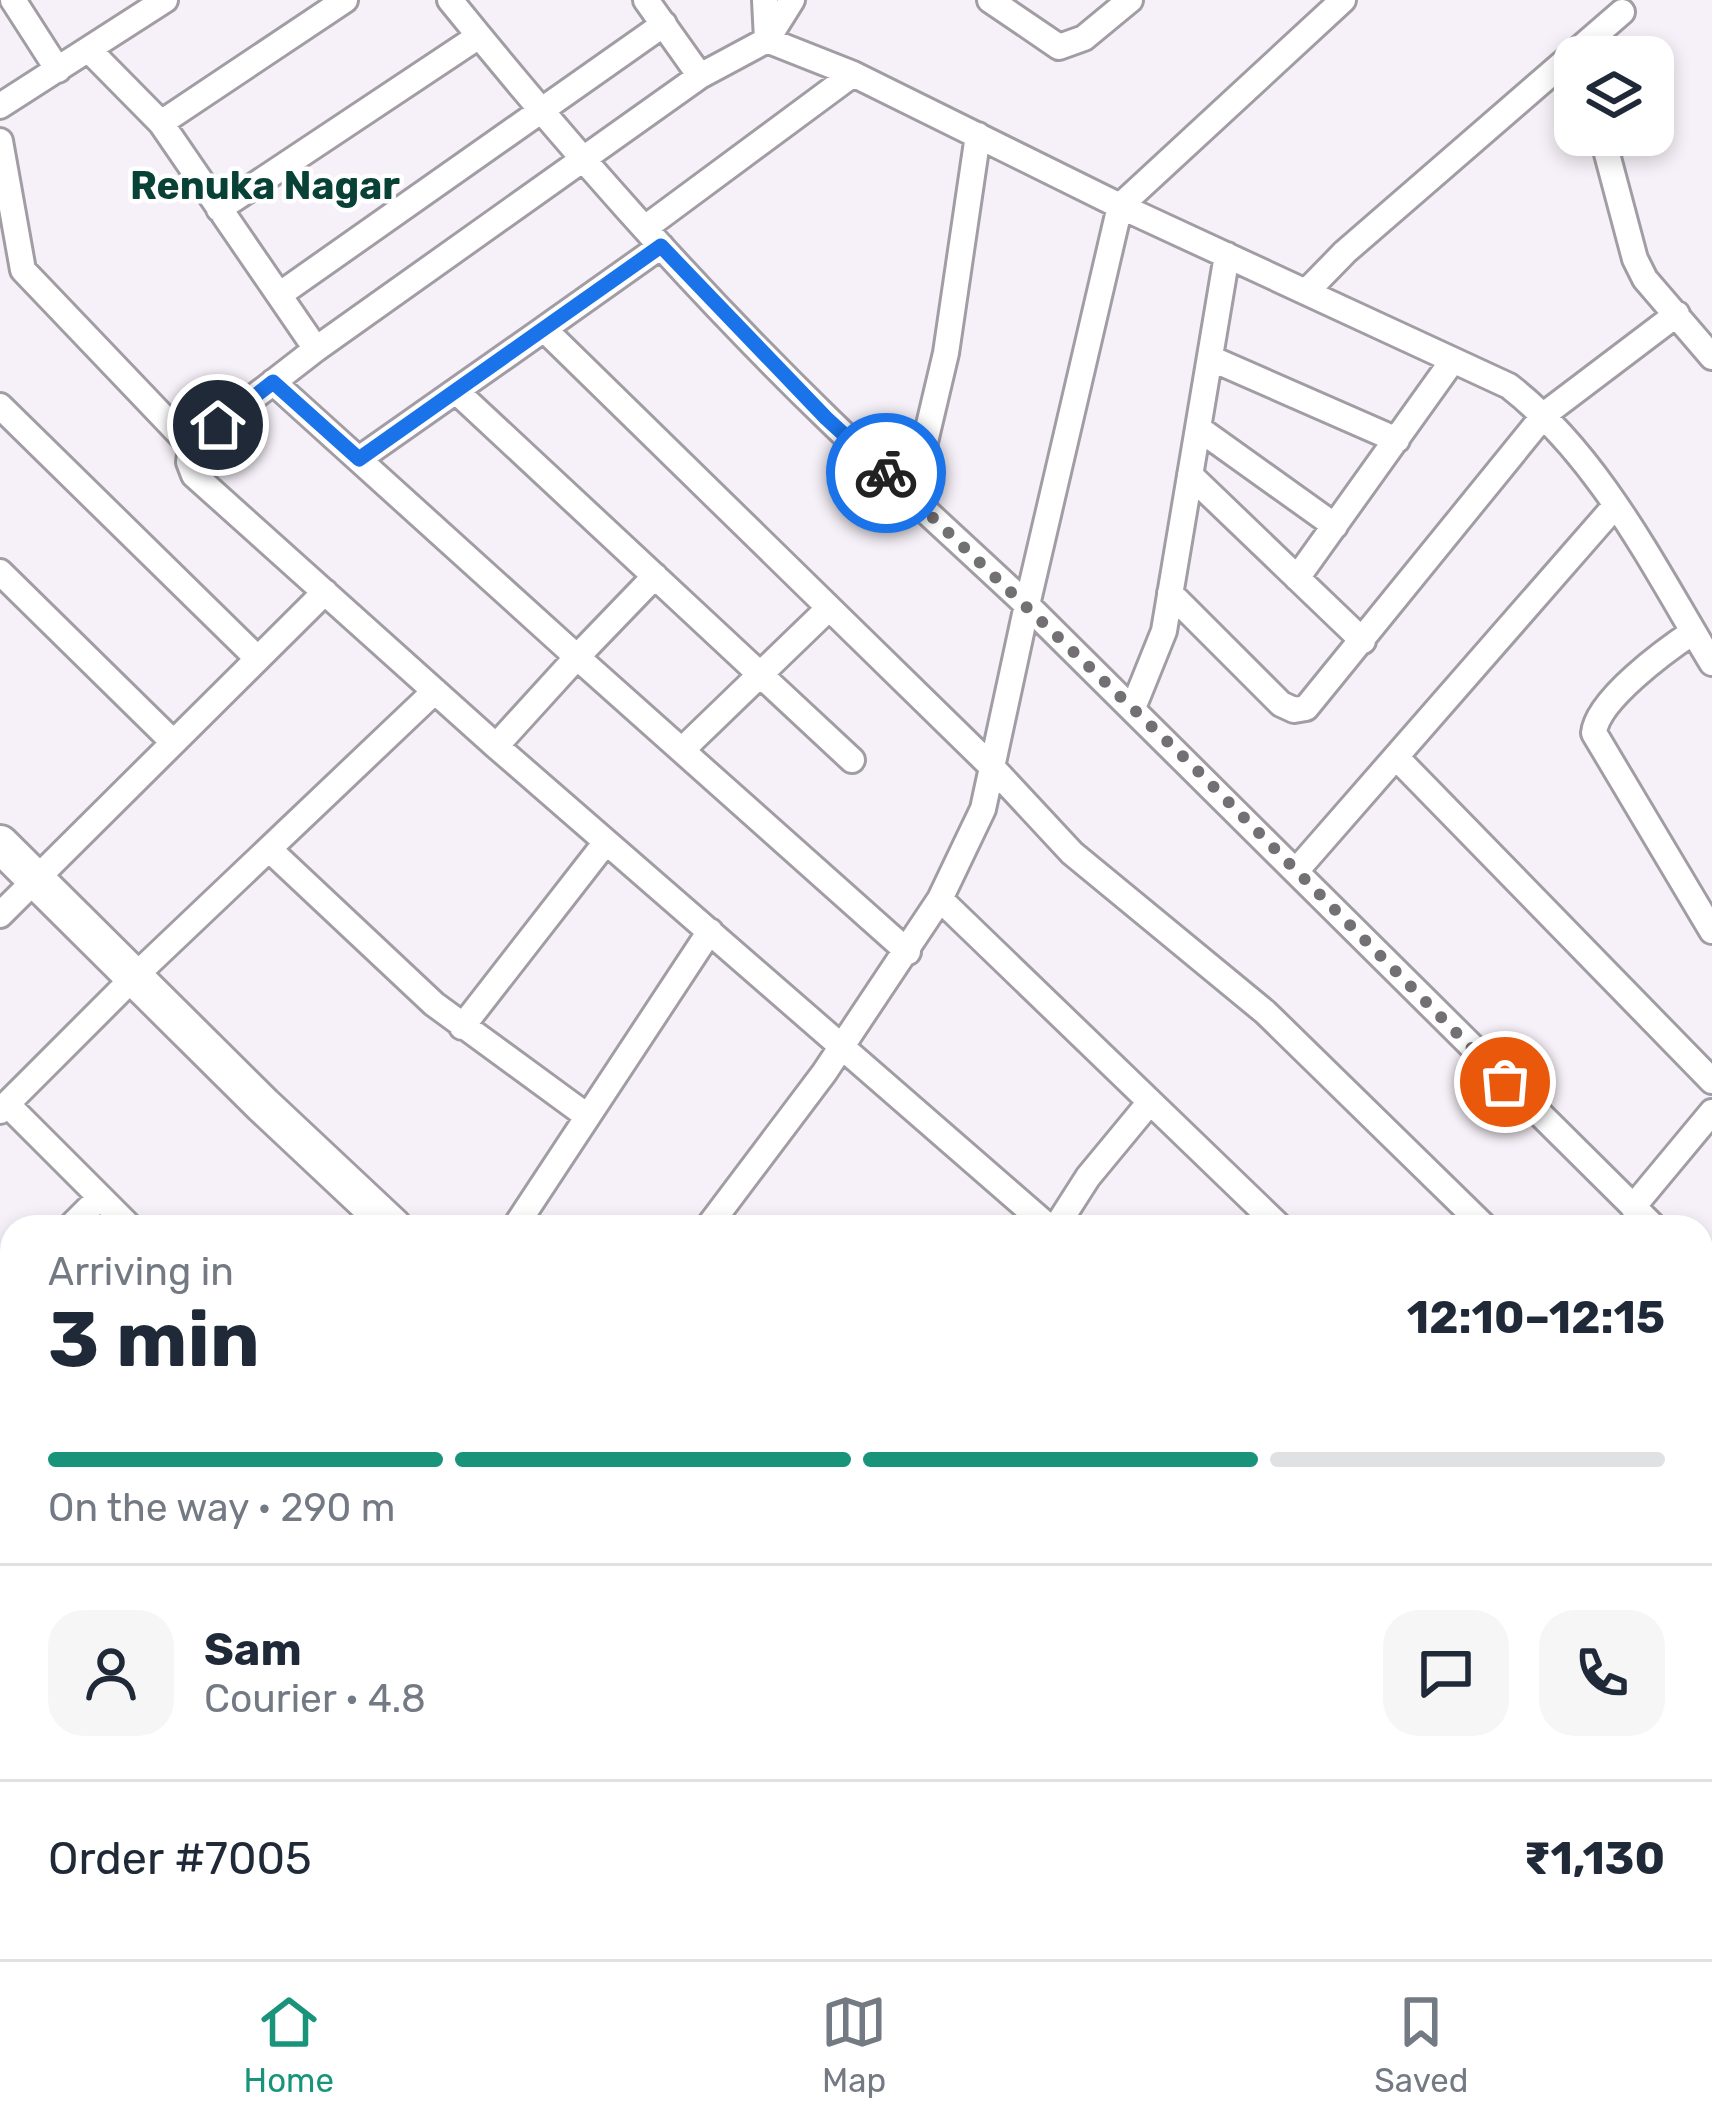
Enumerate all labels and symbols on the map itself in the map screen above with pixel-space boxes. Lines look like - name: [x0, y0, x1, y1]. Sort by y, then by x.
- district label: Renuka Nagar: [130, 163, 400, 209]
- pin: [167, 374, 269, 476]
- courier: [826, 413, 946, 533]
- pin: [1454, 1031, 1556, 1133]

